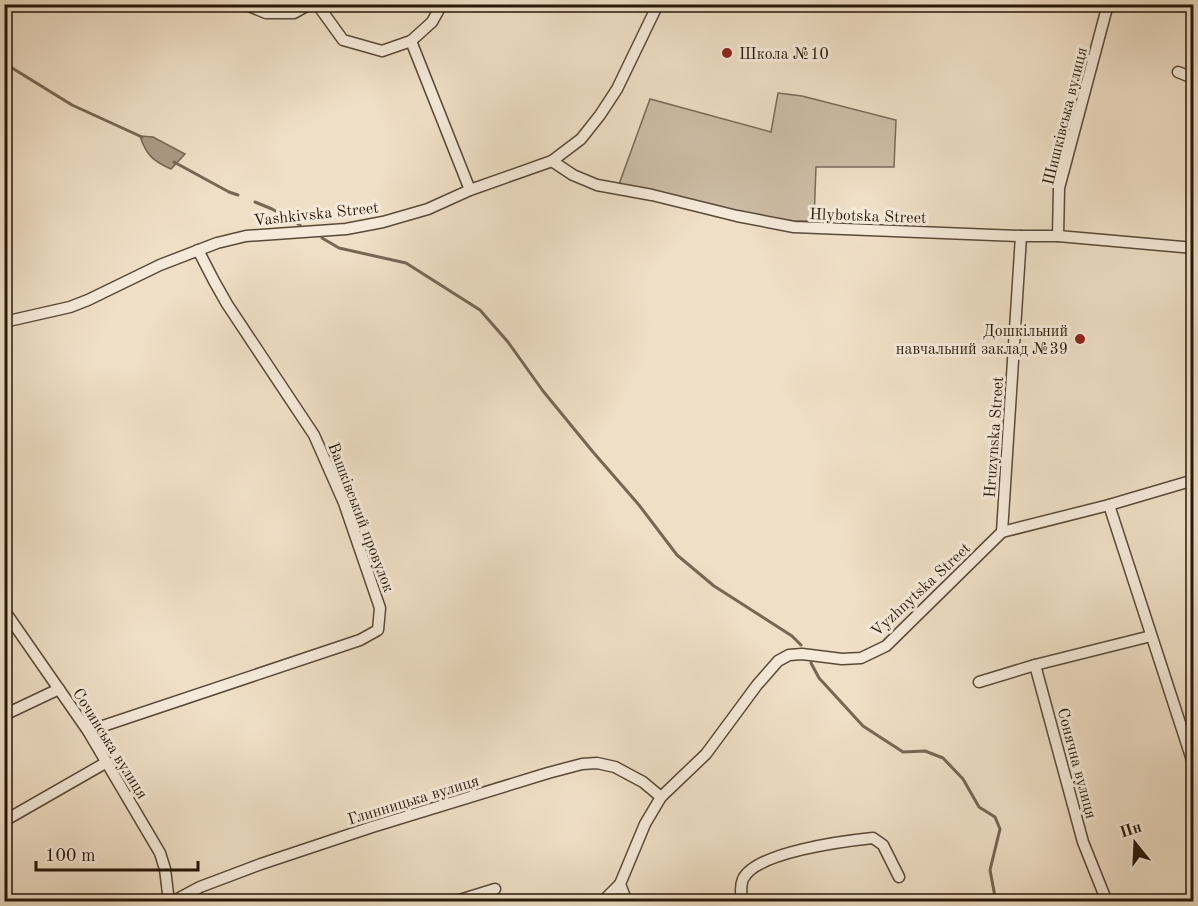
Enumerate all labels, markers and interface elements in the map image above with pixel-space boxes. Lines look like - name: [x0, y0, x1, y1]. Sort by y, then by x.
- marker: Школа №10: [720, 46, 734, 60]
- street label: Шишківська вулиця: [1041, 46, 1091, 187]
- place label: Школа №10: [739, 47, 829, 63]
- street label: Vashkivska Street: [253, 200, 380, 230]
- street label: Hlybotska Street: [809, 207, 927, 227]
- place label: Дошкільний навчальний заклад №39: [896, 324, 1068, 358]
- marker: Дошкільний навчальний заклад №39: [1073, 332, 1087, 346]
- street label: Hruzynska Street: [983, 375, 1007, 499]
- street label: Вашківський провулок: [324, 441, 396, 595]
- street label: Vyzhnytska Street: [869, 540, 974, 640]
- street label: Сочинська вулиця: [69, 686, 150, 802]
- street label: Сонячна вулиця: [1054, 706, 1099, 821]
- street label: Глинницька вулиця: [346, 773, 481, 829]
- north arrow: [1105, 813, 1165, 873]
- text: Пн: [1118, 820, 1144, 842]
- scale bar: [36, 834, 198, 872]
- text: 100 m: [45, 847, 96, 865]

